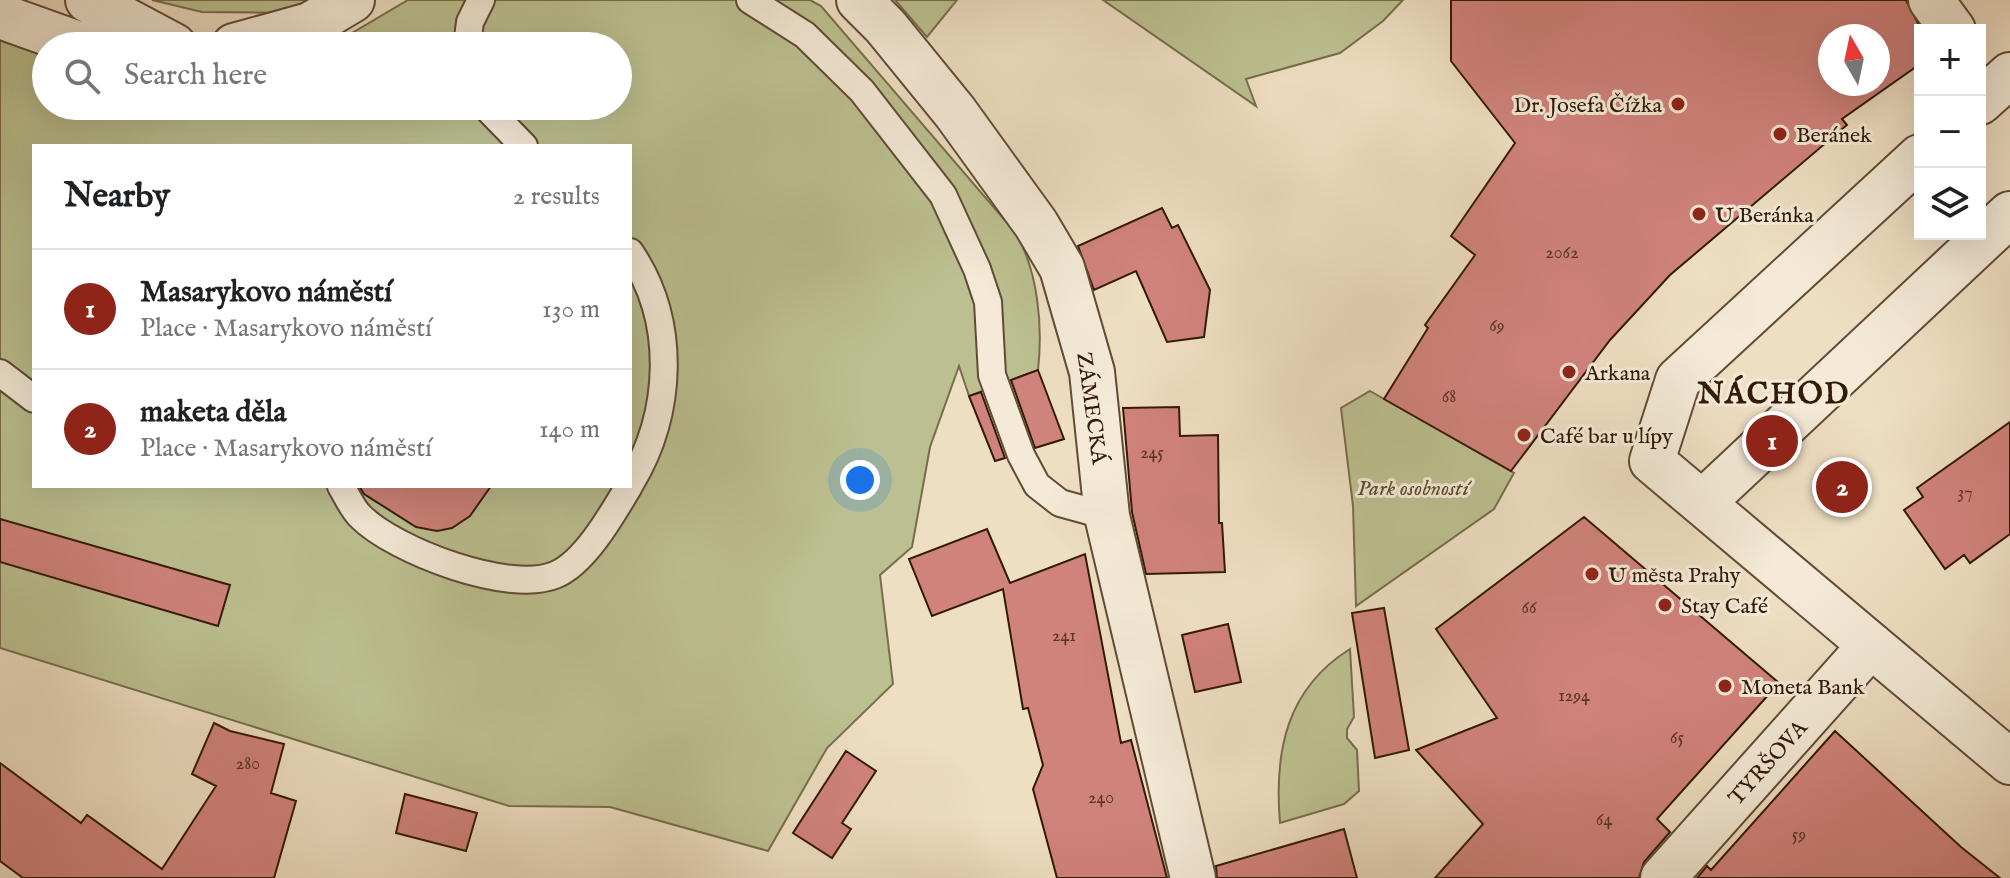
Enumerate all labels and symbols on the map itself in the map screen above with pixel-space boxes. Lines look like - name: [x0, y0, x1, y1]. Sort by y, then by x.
- north arrow: [1818, 24, 1890, 96]
- place label: Dr. Josefa Čížka: [1514, 92, 1662, 120]
- marker: Dr. Josefa Čížka: [1669, 95, 1687, 113]
- place label: Beránek: [1796, 122, 1872, 150]
- marker: Beránek: [1771, 125, 1789, 143]
- place label: U Beránka: [1715, 202, 1814, 230]
- marker: U Beránka: [1690, 205, 1708, 223]
- house number: 2062: [1545, 242, 1579, 265]
- house number: 69: [1489, 315, 1505, 338]
- street label: ZÁMECKÁ: [1069, 351, 1113, 467]
- place label: Arkana: [1584, 360, 1651, 388]
- marker: Arkana: [1560, 363, 1578, 381]
- district label: NÁCHOD: [1697, 374, 1850, 414]
- house number: 68: [1442, 386, 1456, 409]
- pin: 1: [1746, 411, 1798, 471]
- place label: Café bar u lípy: [1540, 423, 1673, 451]
- marker: Café bar u lípy: [1515, 426, 1533, 444]
- house number: 245: [1140, 442, 1164, 465]
- pin: 2: [1816, 457, 1868, 517]
- your location: [840, 460, 880, 500]
- park label: Park osobností: [1357, 475, 1472, 503]
- house number: 37: [1957, 482, 1973, 505]
- place label: U města Prahy: [1608, 562, 1741, 590]
- marker: U města Prahy: [1583, 565, 1601, 583]
- place label: Stay Café: [1681, 593, 1768, 621]
- marker: Stay Café: [1656, 596, 1674, 614]
- house number: 66: [1521, 597, 1537, 620]
- house number: 241: [1052, 625, 1076, 648]
- place label: Moneta Bank: [1741, 674, 1865, 702]
- marker: Moneta Bank: [1716, 677, 1734, 695]
- house number: 1294: [1558, 685, 1590, 708]
- street label: TYRŠOVA: [1723, 714, 1815, 812]
- house number: 65: [1670, 727, 1685, 750]
- house number: 280: [236, 753, 260, 776]
- house number: 240: [1088, 787, 1114, 810]
- house number: 64: [1596, 809, 1612, 832]
- house number: 59: [1792, 824, 1806, 847]

